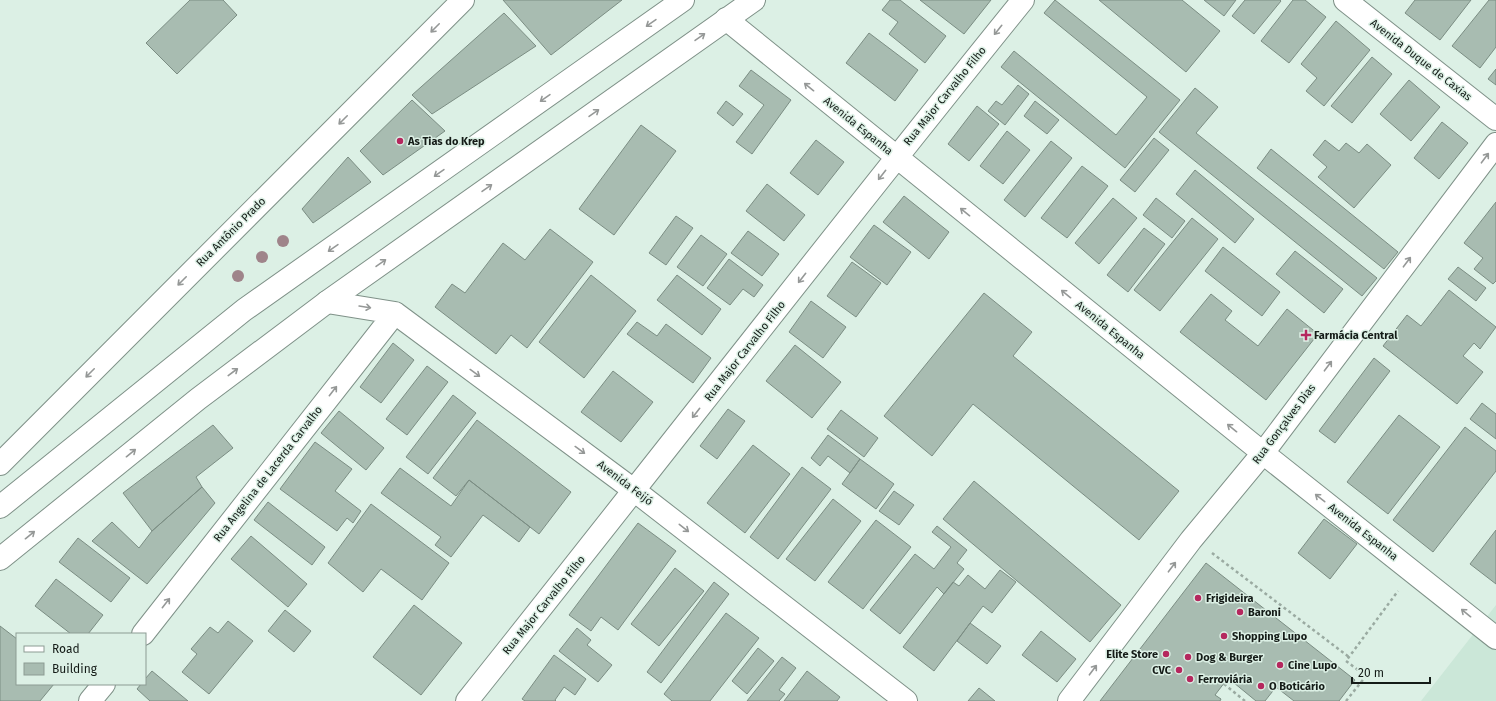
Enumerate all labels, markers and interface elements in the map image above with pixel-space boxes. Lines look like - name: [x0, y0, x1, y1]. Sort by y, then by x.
- street label: Avenida Duque de Caxias: [1368, 16, 1474, 104]
- one-way arrow: [646, 18, 657, 27]
- one-way arrow: [430, 23, 440, 33]
- one-way arrow: [994, 25, 1003, 36]
- one-way arrow: [694, 33, 705, 42]
- street label: Rua Major Carvalho Filho: [901, 44, 989, 148]
- one-way arrow: [804, 82, 815, 91]
- one-way arrow: [540, 94, 551, 102]
- street label: Avenida Espanha: [821, 94, 895, 158]
- one-way arrow: [588, 109, 599, 117]
- one-way arrow: [338, 115, 348, 125]
- place label: As Tias do Krep: [407, 135, 485, 148]
- marker: As Tias do Krep: [395, 136, 405, 146]
- one-way arrow: [1481, 153, 1489, 164]
- one-way arrow: [433, 169, 444, 177]
- one-way arrow: [877, 170, 886, 181]
- one-way arrow: [482, 184, 493, 192]
- street label: Rua Antônio Prado: [194, 195, 268, 269]
- one-way arrow: [959, 208, 970, 217]
- one-way arrow: [327, 244, 338, 252]
- one-way arrow: [1403, 257, 1411, 268]
- one-way arrow: [376, 259, 387, 267]
- one-way arrow: [797, 272, 806, 283]
- one-way arrow: [177, 276, 187, 286]
- one-way arrow: [1060, 290, 1071, 298]
- street label: Rua Major Carvalho Filho: [702, 298, 788, 404]
- street label: Avenida Espanha: [1073, 298, 1147, 362]
- one-way arrow: [358, 303, 371, 311]
- place label: Farmácia Central: [1314, 329, 1398, 342]
- marker: Farmácia Central: [1301, 330, 1311, 340]
- one-way arrow: [1324, 360, 1333, 371]
- one-way arrow: [85, 368, 95, 378]
- one-way arrow: [228, 368, 239, 376]
- one-way arrow: [470, 368, 481, 377]
- street label: Rua Gonçalves Dias: [1250, 382, 1318, 466]
- one-way arrow: [329, 385, 338, 396]
- street label: Rua Angelina de Lacerda Carvalho: [211, 404, 325, 544]
- one-way arrow: [691, 408, 700, 419]
- one-way arrow: [1227, 424, 1238, 433]
- one-way arrow: [574, 445, 585, 454]
- one-way arrow: [126, 448, 137, 457]
- street label: Avenida Feijó: [595, 458, 655, 508]
- one-way arrow: [1314, 493, 1325, 502]
- street label: Avenida Espanha: [1326, 501, 1400, 563]
- one-way arrow: [678, 524, 689, 532]
- one-way arrow: [25, 530, 36, 539]
- street label: Rua Major Carvalho Filho: [500, 553, 588, 657]
- one-way arrow: [1167, 561, 1176, 572]
- place label: Frigideira: [1206, 592, 1253, 605]
- marker: Frigideira: [1193, 593, 1203, 603]
- one-way arrow: [162, 598, 171, 609]
- place label: Baroni: [1248, 606, 1281, 619]
- marker: Baroni: [1235, 607, 1245, 617]
- one-way arrow: [1460, 609, 1471, 618]
- place label: Shopping Lupo: [1232, 630, 1308, 643]
- marker: Shopping Lupo: [1219, 631, 1229, 641]
- legend: [16, 633, 146, 685]
- text: Road: [52, 642, 80, 656]
- place label: Elite Store: [1106, 648, 1158, 661]
- marker: Elite Store: [1161, 649, 1171, 659]
- place label: Dog & Burger: [1196, 651, 1263, 664]
- marker: Dog & Burger: [1183, 652, 1193, 662]
- place label: Cine Lupo: [1288, 659, 1338, 672]
- scale bar: [1352, 659, 1430, 685]
- marker: Cine Lupo: [1275, 660, 1285, 670]
- text: Building: [52, 662, 98, 676]
- place label: CVC: [1152, 664, 1172, 677]
- one-way arrow: [1089, 665, 1097, 676]
- marker: CVC: [1174, 665, 1184, 675]
- text: 20 m: [1358, 666, 1384, 680]
- place label: Ferroviária: [1198, 673, 1252, 686]
- marker: Ferroviária: [1185, 674, 1195, 684]
- place label: O Boticário: [1269, 680, 1325, 693]
- marker: O Boticário: [1256, 681, 1266, 691]

